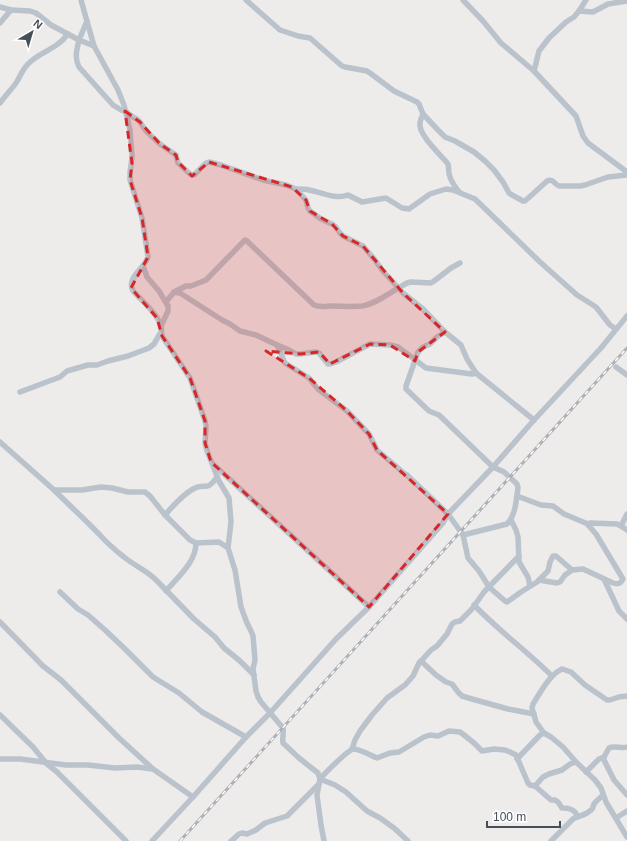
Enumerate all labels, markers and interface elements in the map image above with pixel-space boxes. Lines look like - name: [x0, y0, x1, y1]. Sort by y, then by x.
- north arrow: [12, 12, 52, 52]
- text: N: [31, 17, 45, 31]
- scale bar: [487, 803, 560, 829]
- text: 100 m: [493, 810, 526, 824]

